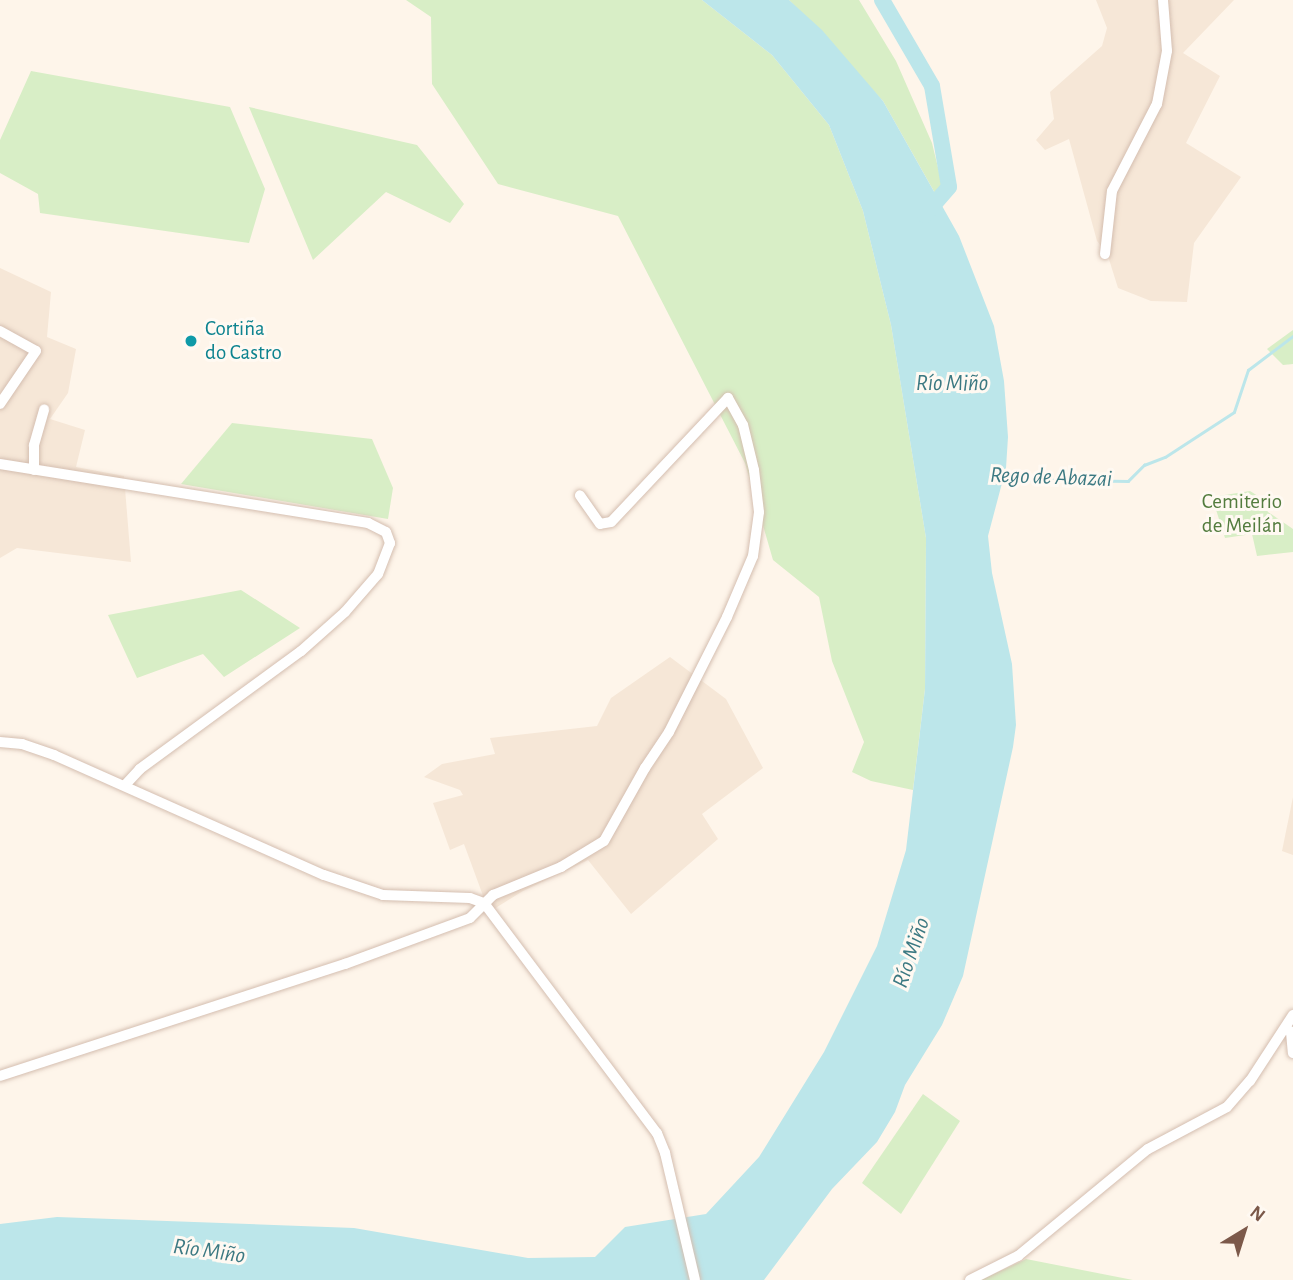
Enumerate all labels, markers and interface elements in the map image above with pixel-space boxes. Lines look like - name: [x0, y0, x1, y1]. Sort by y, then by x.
- place label: Cortiña do Castro: [205, 316, 282, 366]
- marker: Cortiña do Castro: [183, 333, 199, 349]
- water label: Río Miño: [916, 370, 988, 398]
- water label: Rego de Abazai: [989, 462, 1113, 494]
- park label: Cemiterio de Meilán: [1202, 489, 1282, 539]
- water label: Río Miño: [887, 914, 937, 992]
- north arrow: [1209, 1196, 1279, 1266]
- text: N: [1246, 1203, 1268, 1226]
- water label: Río Miño: [171, 1233, 247, 1271]

